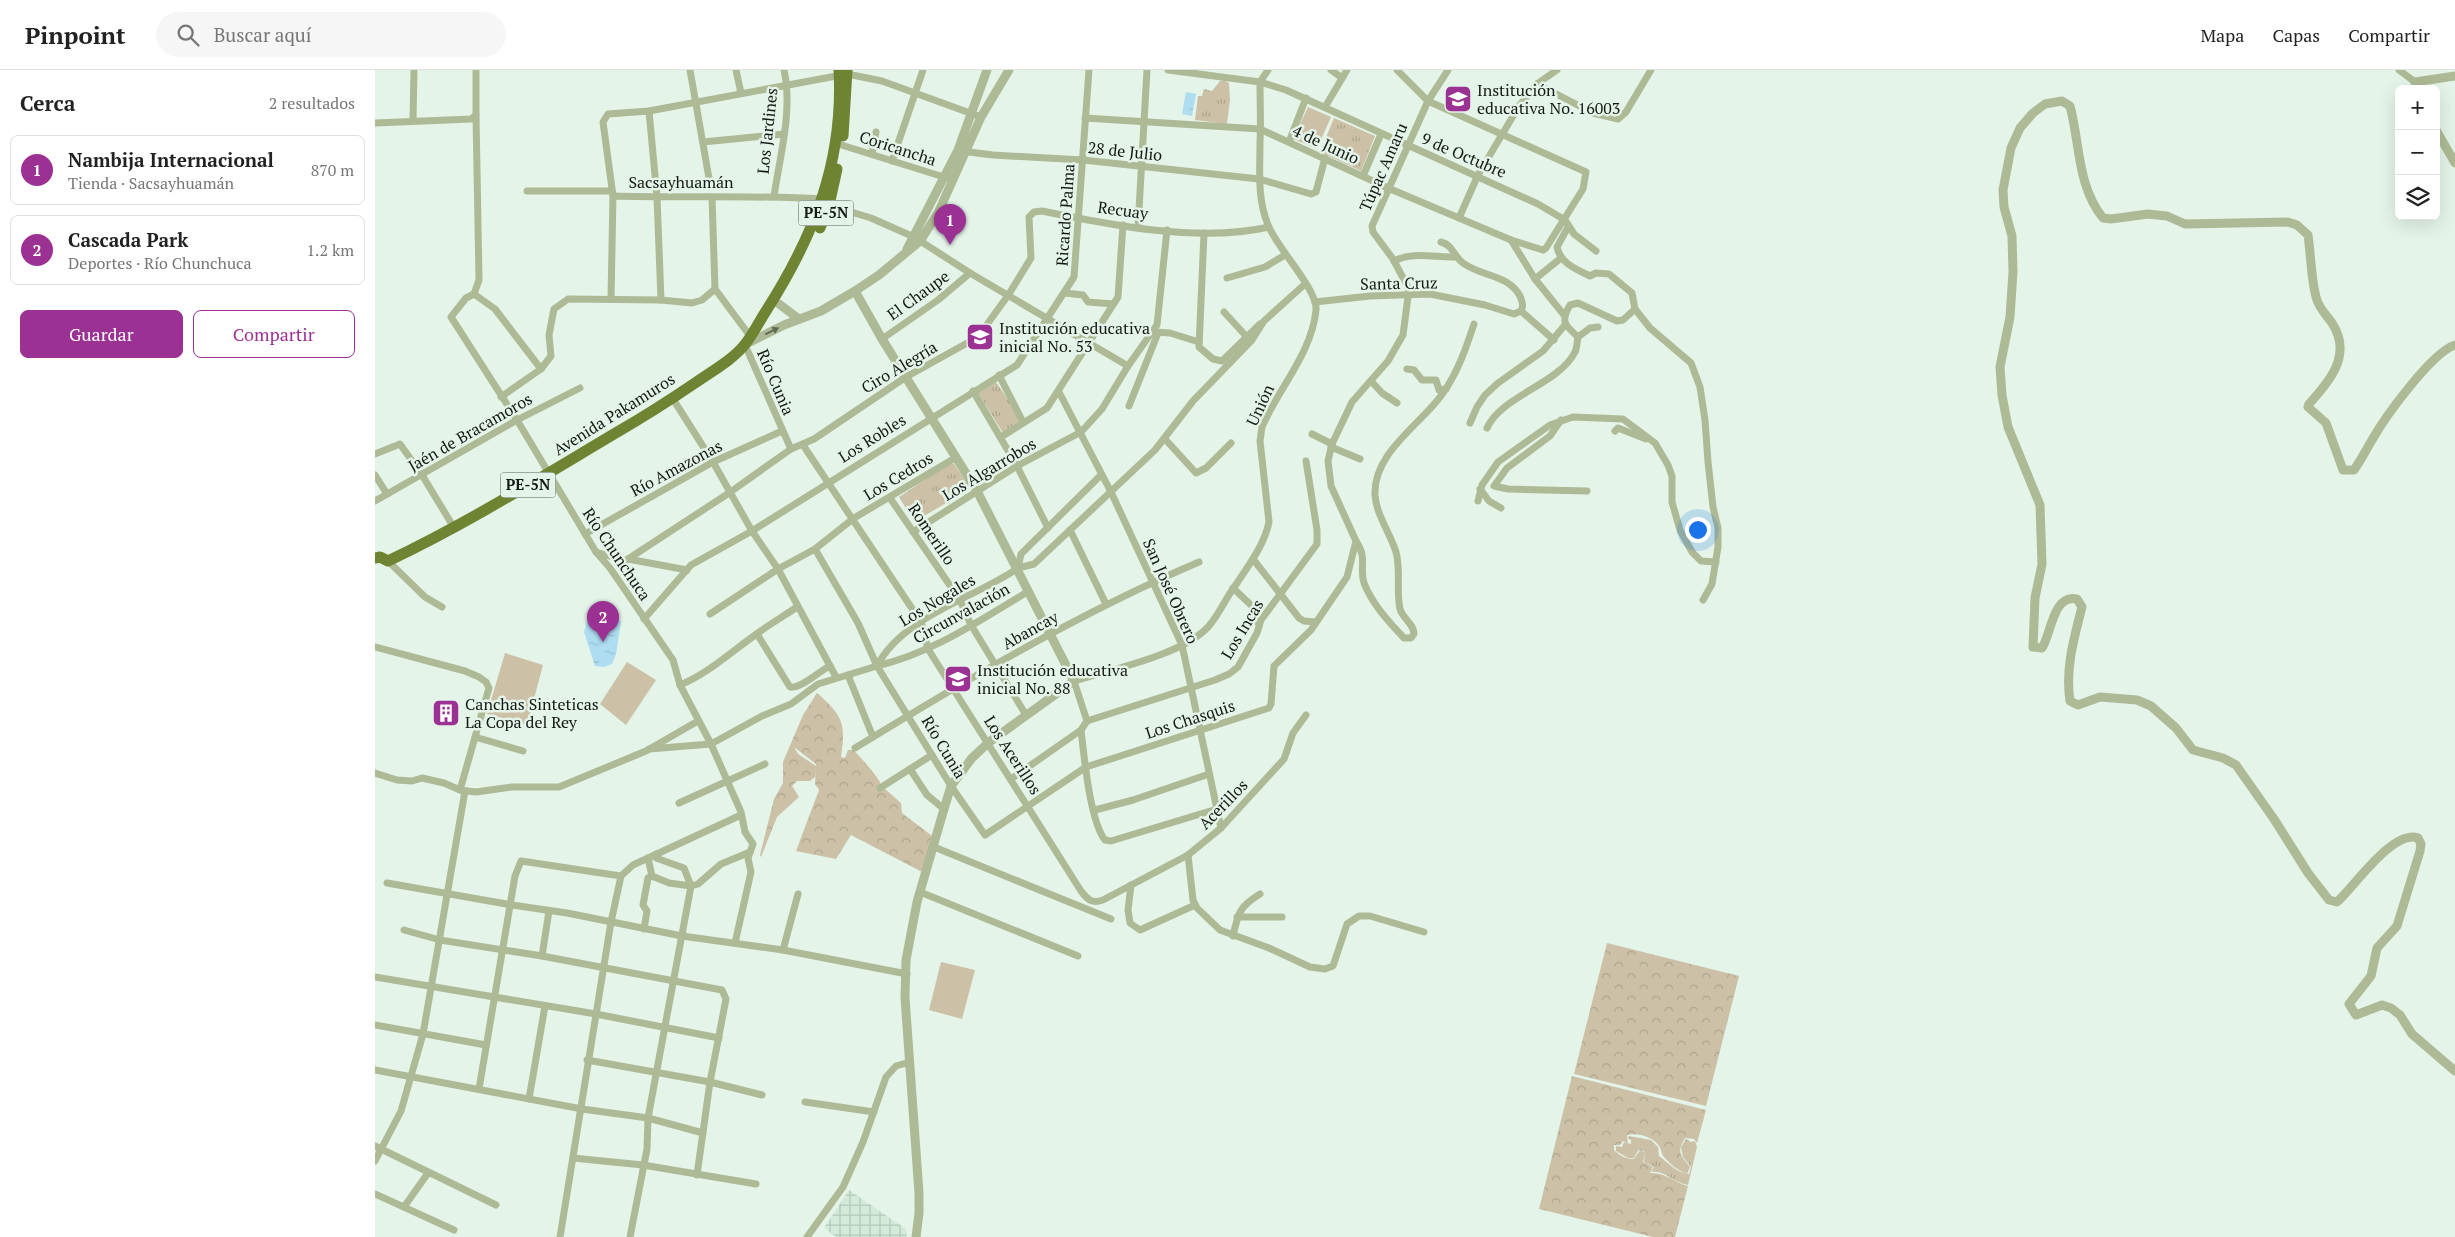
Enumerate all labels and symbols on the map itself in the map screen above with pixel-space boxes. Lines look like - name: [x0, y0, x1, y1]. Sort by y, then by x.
- place label: Institución educativa No. 16003: [1477, 79, 1620, 119]
- school or university icon: Institución educativa No. 16003: [1443, 84, 1473, 114]
- street label: Los Jardines: [752, 87, 782, 175]
- street label: 4 de Junio: [1289, 119, 1363, 169]
- street label: Túpac Amaru: [1354, 119, 1412, 215]
- street label: Coricancha: [857, 125, 939, 171]
- street label: 9 de Octubre: [1418, 127, 1510, 183]
- street label: 28 de Julio: [1087, 136, 1164, 166]
- street label: Ricardo Palma: [1050, 163, 1080, 267]
- street label: Sacsayhuamán: [628, 171, 734, 193]
- street label: Recuay: [1096, 196, 1151, 225]
- road number: PE-5N: [799, 200, 853, 226]
- pin: 1: [934, 204, 966, 245]
- street label: El Chaupe: [882, 265, 954, 325]
- street label: Santa Cruz: [1360, 271, 1438, 295]
- place label: Institución educativa inicial No. 53: [999, 317, 1150, 357]
- school or university icon: Institución educativa inicial No. 53: [965, 322, 995, 352]
- one-way arrow: [765, 327, 779, 335]
- street label: Ciro Alegría: [857, 336, 941, 398]
- street label: Río Cunia: [752, 346, 800, 418]
- street label: Avenida Pakamuros: [549, 368, 679, 460]
- street label: Unión: [1241, 380, 1279, 429]
- street label: Jaén de Bracamoros: [404, 387, 536, 477]
- street label: Los Robles: [834, 409, 910, 467]
- street label: Los Algarrobos: [938, 432, 1040, 506]
- street label: Río Amazonas: [626, 434, 726, 501]
- street label: Los Cedros: [859, 447, 937, 505]
- road number: PE-5N: [501, 472, 555, 498]
- street label: Romerillo: [903, 499, 961, 569]
- street label: Río Chunchuca: [578, 503, 656, 605]
- your location: [1685, 517, 1711, 543]
- street label: San José Obrero: [1138, 535, 1204, 647]
- street label: Los Nogales: [895, 569, 979, 631]
- street label: Circunvalación: [909, 577, 1014, 649]
- street label: Los Incas: [1216, 595, 1268, 663]
- pin: 2: [587, 601, 619, 642]
- street label: Abancay: [998, 605, 1063, 654]
- place label: Institución educativa inicial No. 88: [977, 659, 1128, 699]
- school or university icon: Institución educativa inicial No. 88: [943, 664, 973, 694]
- place label: Canchas Sinteticas La Copa del Rey: [465, 693, 599, 733]
- street label: Los Chasquis: [1142, 694, 1238, 744]
- building icon: Canchas Sinteticas La Copa del Rey: [431, 698, 461, 728]
- street label: Río Cunia: [917, 711, 971, 783]
- street label: Los Acerillos: [979, 711, 1047, 799]
- street label: Acerillos: [1194, 774, 1252, 834]

